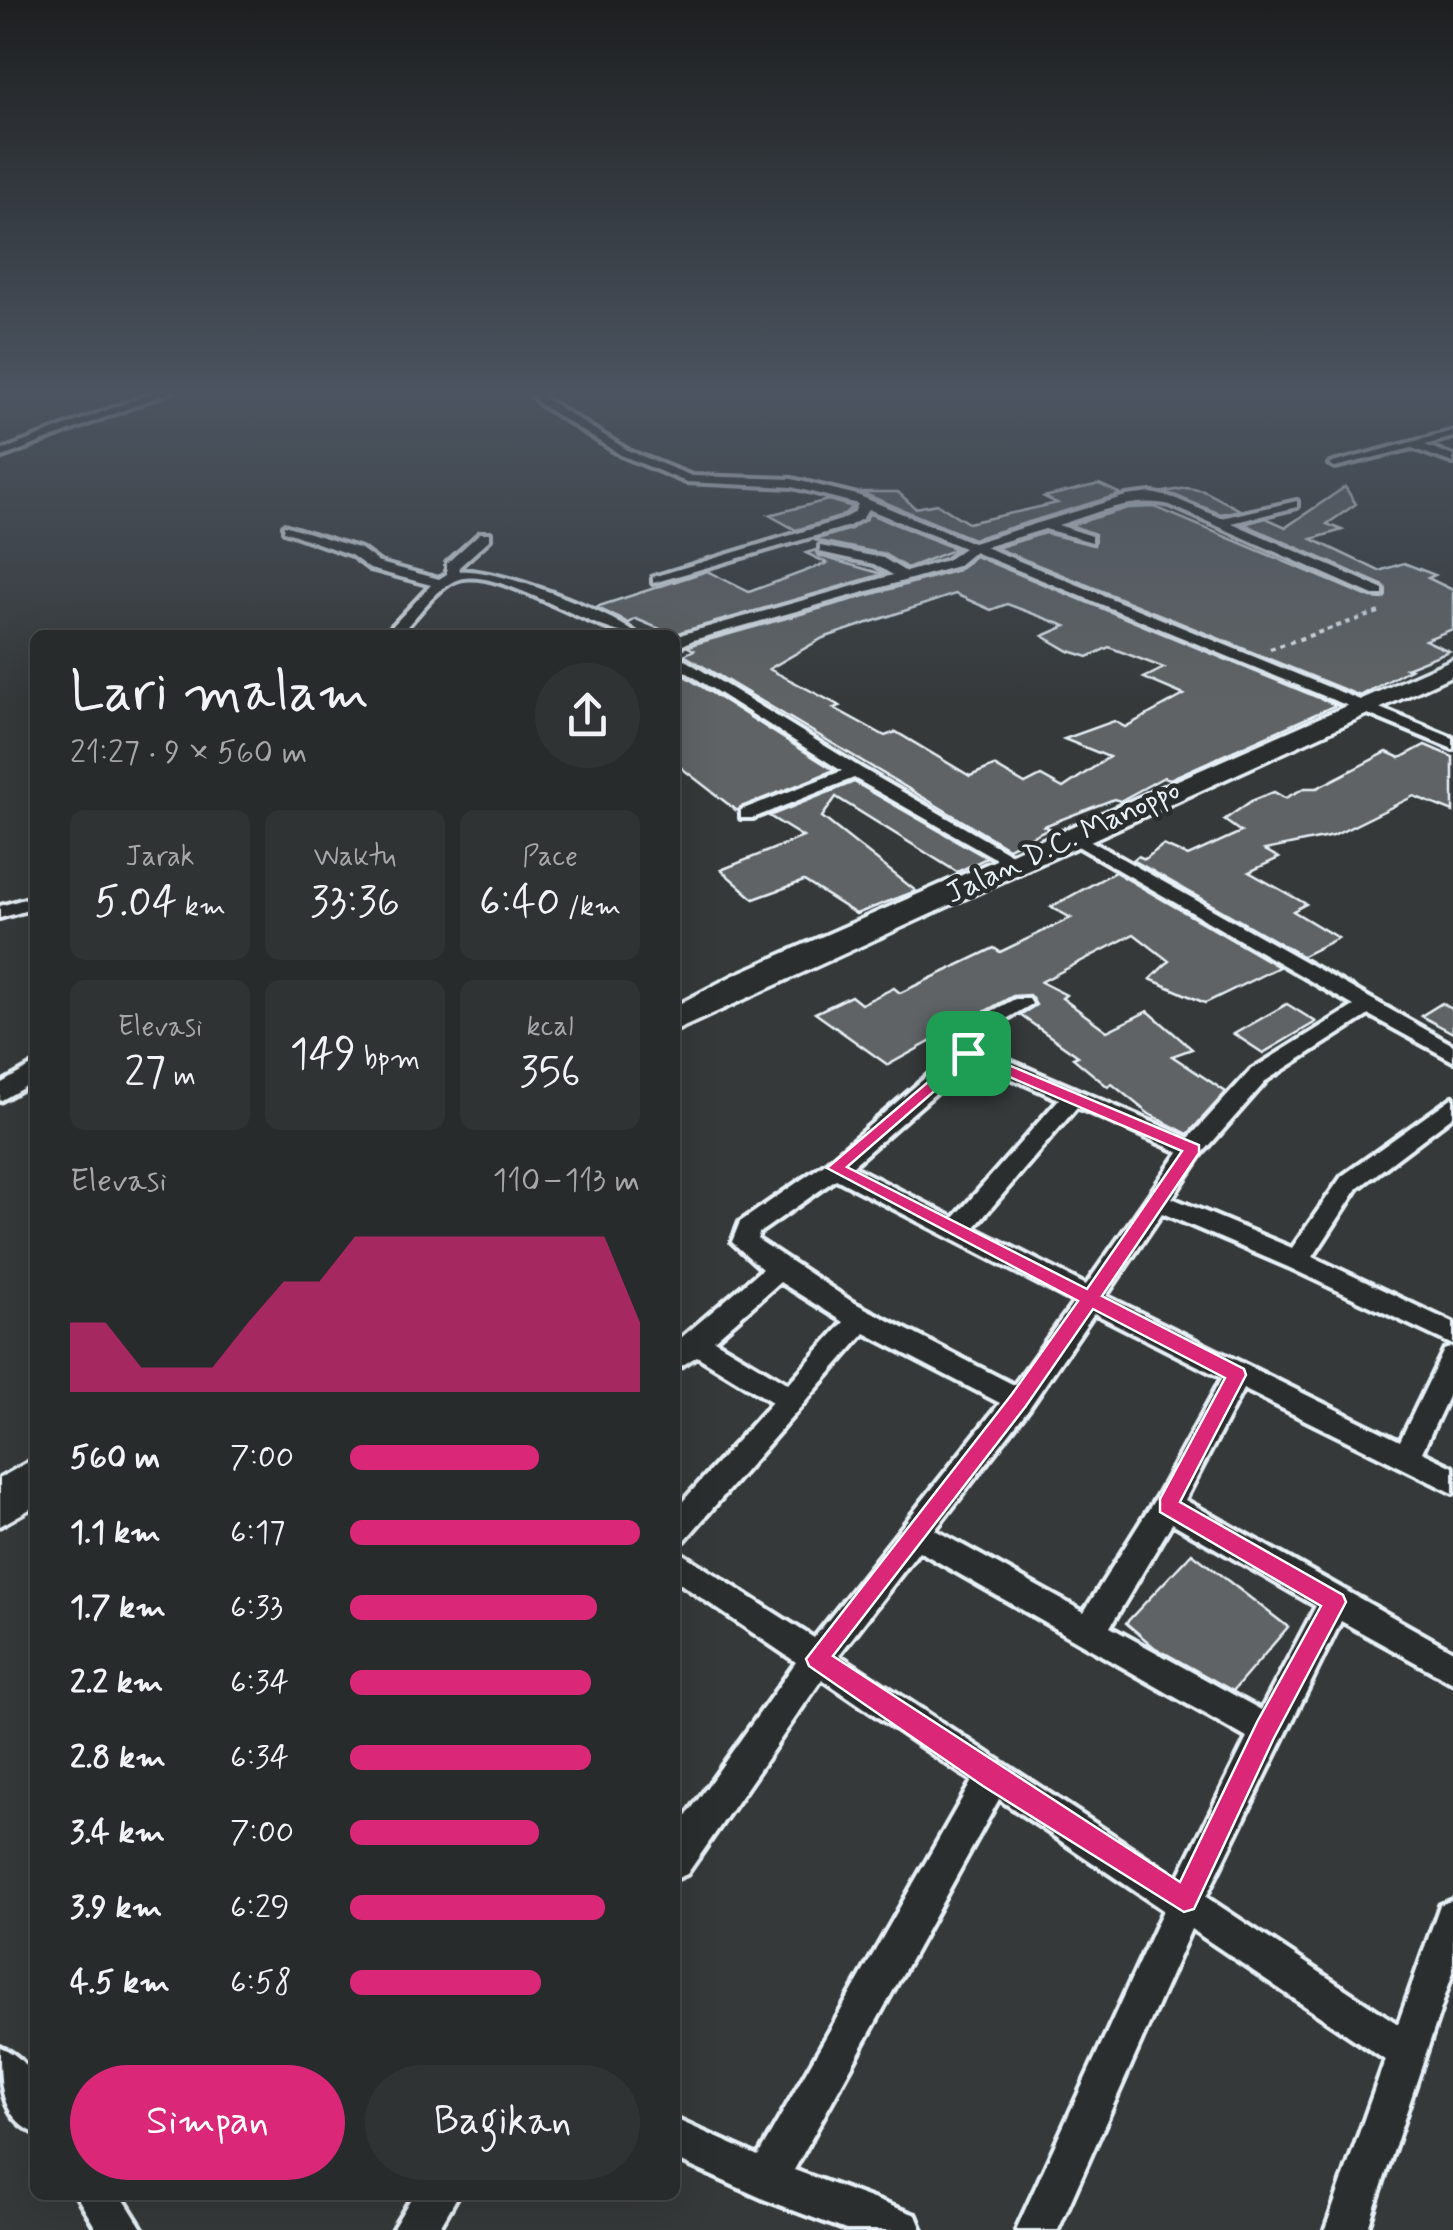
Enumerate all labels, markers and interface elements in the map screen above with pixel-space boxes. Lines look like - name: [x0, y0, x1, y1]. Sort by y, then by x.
- text: Lari malam: [70, 658, 370, 730]
- button: share: [535, 663, 640, 768]
- text: 21:27 · 9 × 560 m: [70, 732, 307, 774]
- street label: Jalan D.C. Manoppo: [940, 771, 1186, 913]
- text: Jarak: [126, 839, 195, 876]
- text: Waktu: [314, 839, 396, 876]
- text: Pace: [522, 839, 578, 876]
- text: 5.04: [94, 876, 177, 931]
- text: 33:36: [310, 876, 400, 931]
- text: 6:40: [479, 876, 560, 931]
- text: km: [177, 889, 226, 926]
- text: /km: [560, 889, 621, 926]
- text: Elevasi: [118, 1009, 202, 1046]
- text: kcal: [526, 1009, 574, 1046]
- pin: [926, 1011, 1011, 1096]
- icon: arrive: [941, 1026, 996, 1081]
- text: 149: [290, 1028, 356, 1083]
- text: bpm: [356, 1041, 420, 1078]
- text: 27: [124, 1046, 166, 1101]
- text: 356: [519, 1046, 581, 1101]
- text: m: [166, 1059, 196, 1096]
- text: Elevasi: [70, 1160, 167, 1202]
- text: 110–113 m: [493, 1160, 640, 1202]
- text: 560 m: [70, 1437, 160, 1479]
- text: 7:00: [230, 1437, 294, 1479]
- text: 1.1 km: [70, 1512, 161, 1554]
- text: 6:17: [230, 1512, 285, 1554]
- text: 1.7 km: [70, 1587, 166, 1629]
- text: 6:33: [230, 1587, 283, 1629]
- text: 2.2 km: [70, 1662, 163, 1704]
- text: 6:34: [230, 1662, 289, 1704]
- text: 2.8 km: [70, 1737, 166, 1779]
- text: 6:34: [230, 1737, 289, 1779]
- text: 3.4 km: [70, 1812, 165, 1854]
- text: 7:00: [230, 1812, 294, 1854]
- text: 3.9 km: [70, 1887, 162, 1929]
- text: 6:29: [230, 1887, 290, 1929]
- text: 4.5 km: [70, 1962, 170, 2004]
- text: 6:58: [230, 1962, 292, 2004]
- button: Simpan: [70, 2065, 345, 2180]
- button: Bagikan: [365, 2065, 640, 2180]

